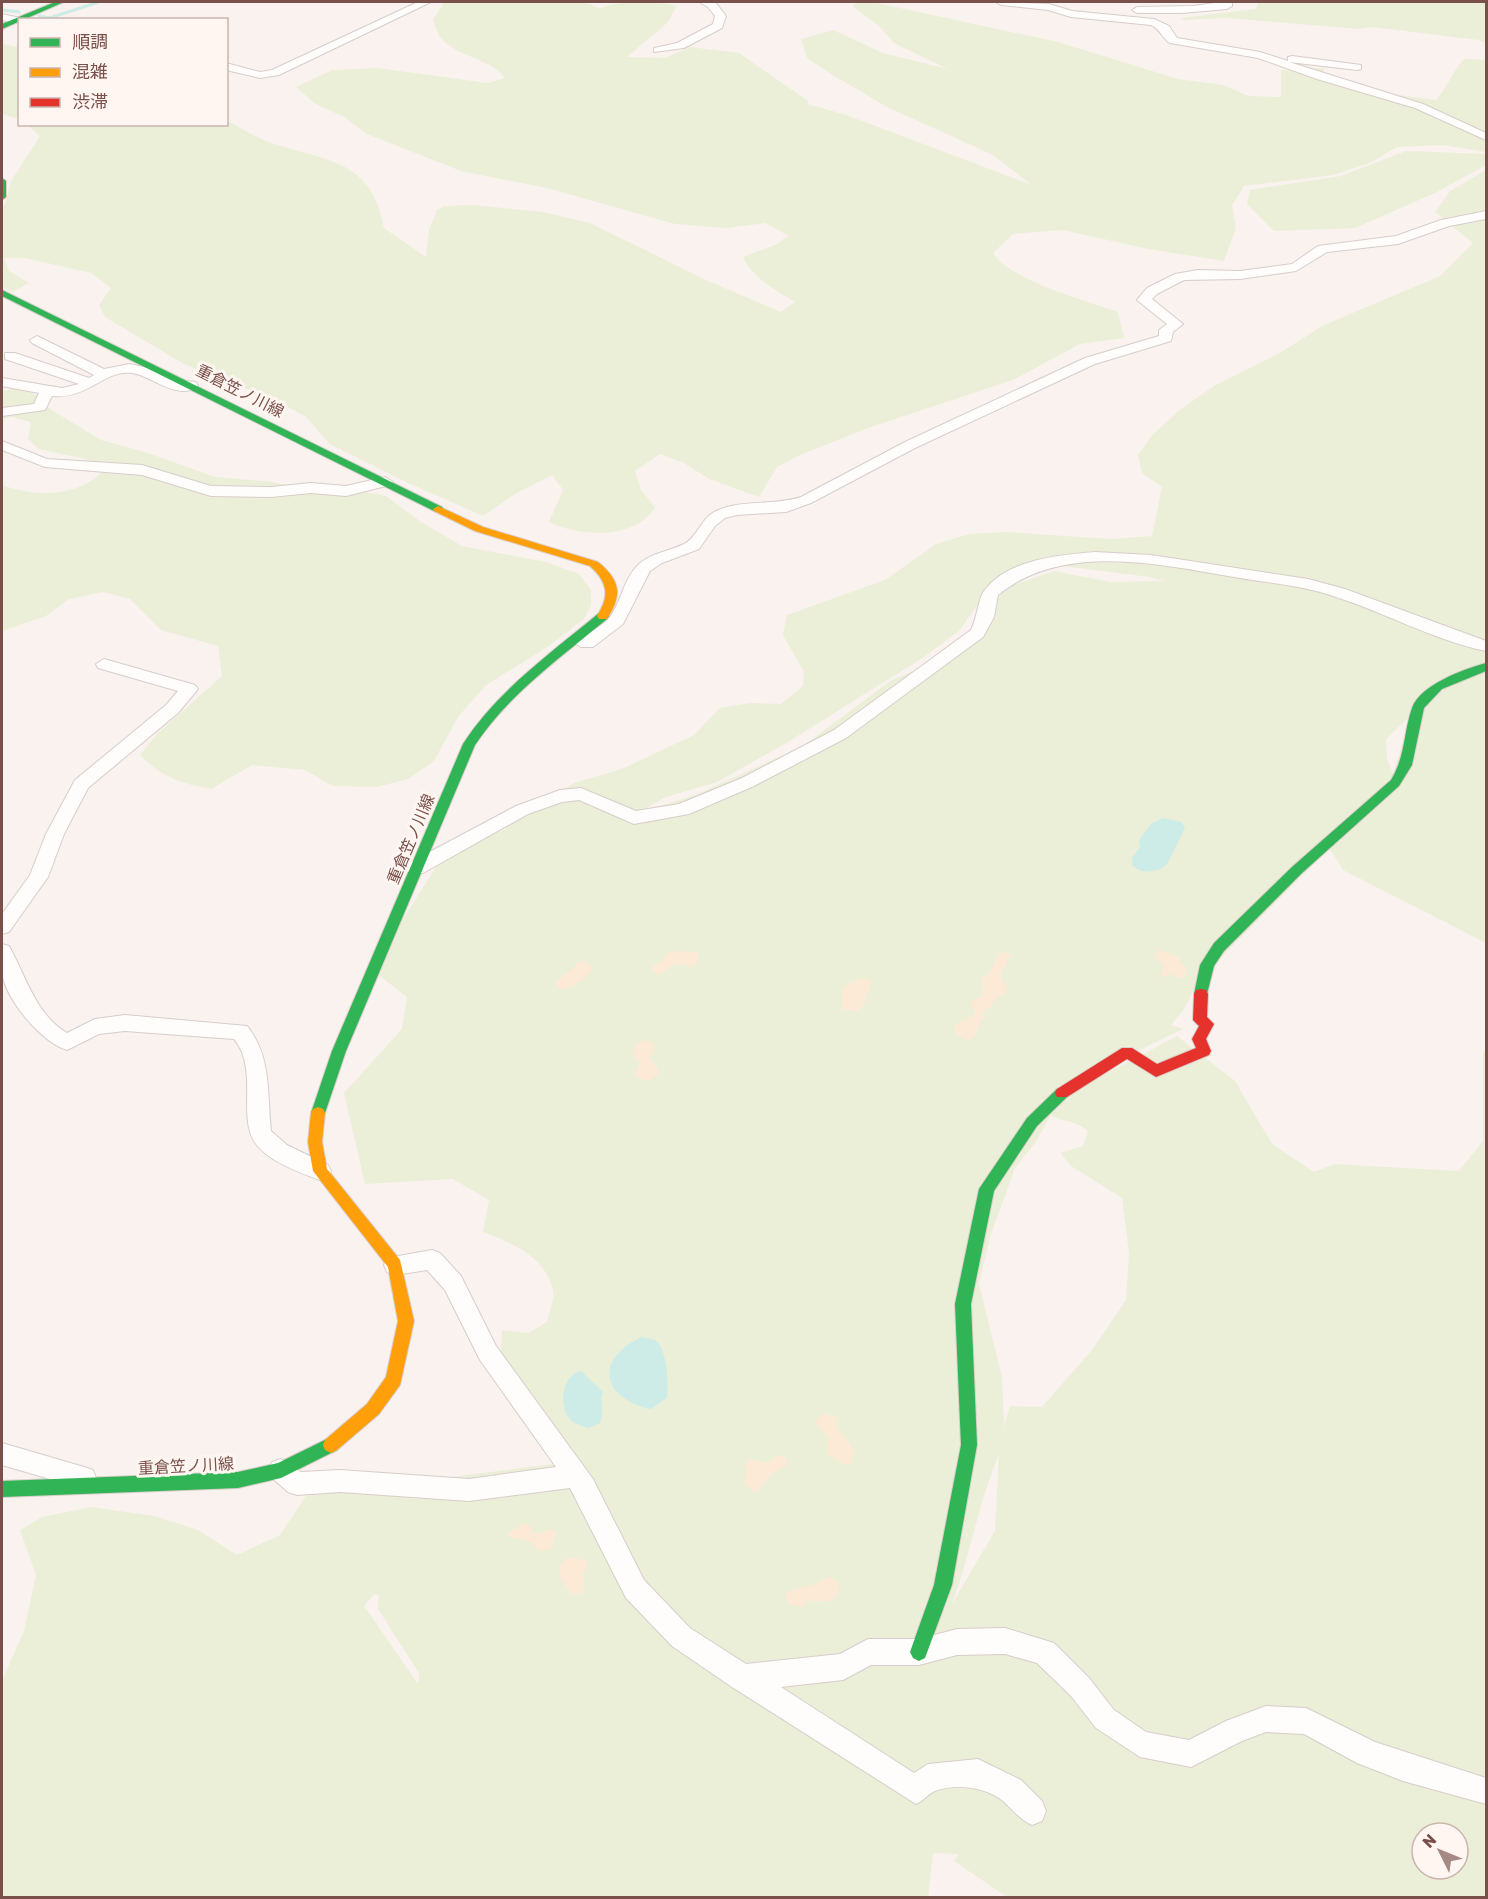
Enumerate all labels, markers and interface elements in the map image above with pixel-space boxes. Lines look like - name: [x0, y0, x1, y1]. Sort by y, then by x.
- legend: [18, 18, 228, 126]
- text: 順調: [72, 31, 108, 53]
- text: 混雑: [72, 61, 108, 83]
- text: 渋滞: [72, 91, 108, 113]
- street label: 重倉笠ノ川線: [193, 361, 287, 421]
- street label: 重倉笠ノ川線: [383, 791, 439, 887]
- street label: 重倉笠ノ川線: [138, 1454, 234, 1478]
- north arrow: [1410, 1821, 1470, 1881]
- text: N: [1419, 1830, 1440, 1852]

